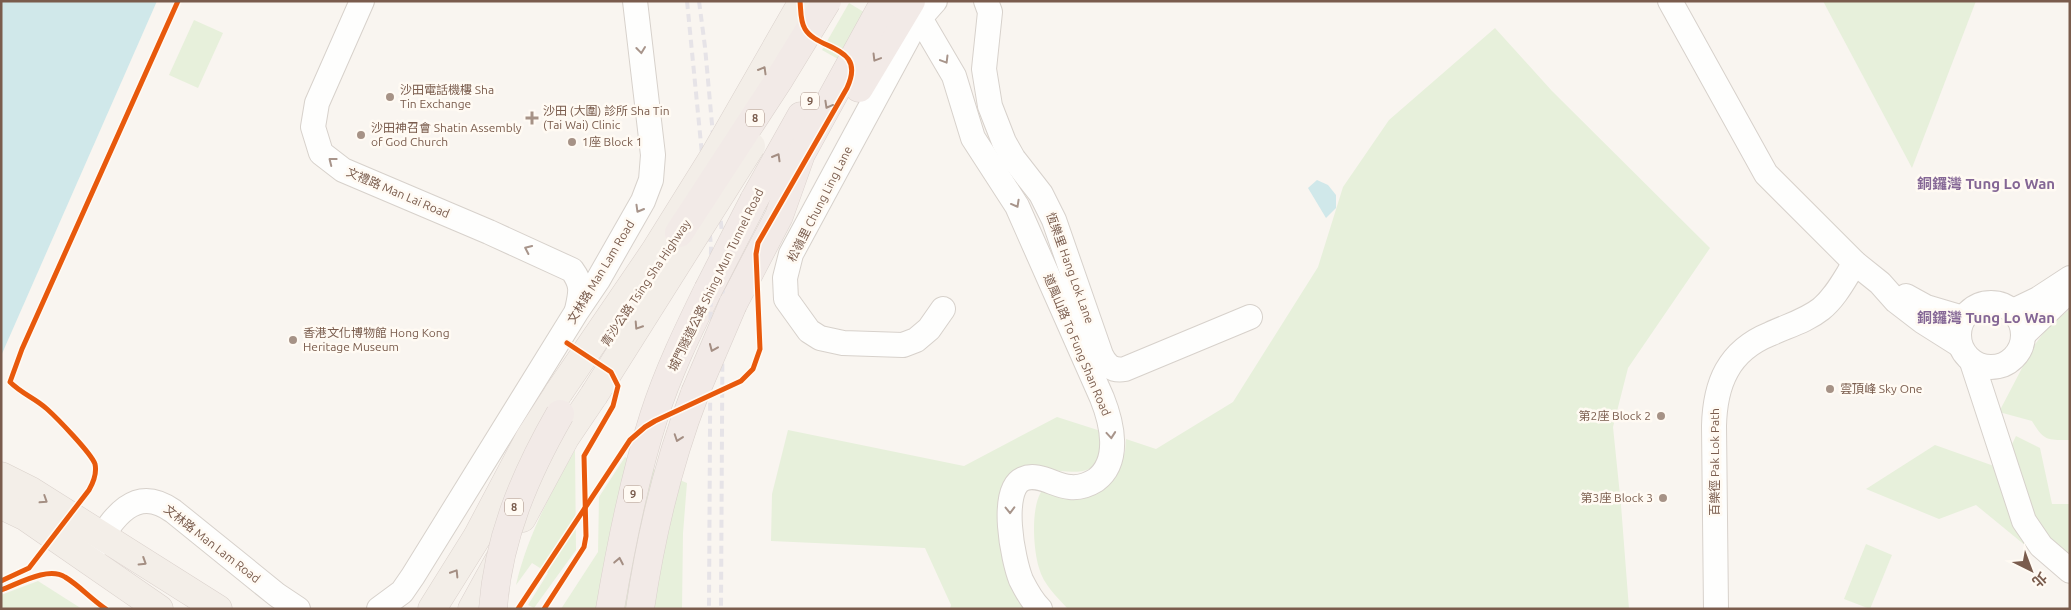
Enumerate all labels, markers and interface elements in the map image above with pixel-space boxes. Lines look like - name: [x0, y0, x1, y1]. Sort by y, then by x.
- one-way arrow: [635, 46, 646, 54]
- one-way arrow: [873, 52, 883, 61]
- one-way arrow: [938, 55, 948, 64]
- one-way arrow: [757, 67, 767, 76]
- place label: 沙田電話機樓 Sha Tin Exchange: [400, 83, 494, 110]
- marker: 沙田電話機樓 Sha Tin Exchange: [384, 91, 396, 103]
- road number: 9: [801, 92, 819, 110]
- one-way arrow: [824, 100, 834, 109]
- place label: 沙田 (大圍) 診所 Sha Tin (Tai Wai) Clinic: [543, 104, 670, 132]
- road number: 8: [746, 110, 764, 126]
- marker: 沙田 (大圍) 診所 Sha Tin (Tai Wai) Clinic: [525, 111, 539, 125]
- place label: 沙田神召會 Shatin Assembly of God Church: [371, 121, 522, 148]
- marker: 沙田神召會 Shatin Assembly of God Church: [355, 129, 367, 141]
- place label: 1座 Block 1: [582, 135, 642, 148]
- marker: 1座 Block 1: [566, 136, 578, 148]
- street label: 松嶺里 Chung Ling Lane: [785, 144, 854, 264]
- one-way arrow: [771, 154, 781, 163]
- one-way arrow: [329, 159, 338, 167]
- street label: 文禮路 Man Lai Road: [345, 165, 452, 220]
- district label: 銅鑼灣 Tung Lo Wan: [1917, 175, 2055, 192]
- street label: 城門隧道公路 Shing Mun Tunnel Road: [666, 186, 766, 373]
- one-way arrow: [1010, 199, 1020, 208]
- one-way arrow: [635, 203, 645, 212]
- street label: 恆樂里 Hang Lok Lane: [1044, 210, 1097, 325]
- street label: 青沙公路 Tsing Sha Highway: [598, 217, 693, 348]
- street label: 文林路 Man Lam Road: [565, 218, 637, 326]
- one-way arrow: [524, 245, 533, 255]
- street label: 道風山路 To Fung Shan Road: [1042, 272, 1113, 418]
- district label: 銅鑼灣 Tung Lo Wan: [1917, 309, 2055, 326]
- one-way arrow: [635, 320, 644, 330]
- place label: 香港文化博物館 Hong Kong Heritage Museum: [303, 326, 450, 353]
- marker: 香港文化博物館 Hong Kong Heritage Museum: [287, 334, 299, 346]
- one-way arrow: [708, 343, 719, 352]
- place label: 雲頂峰 Sky One: [1840, 382, 1922, 395]
- marker: 雲頂峰 Sky One: [1824, 383, 1836, 395]
- street label: 百樂徑 Pak Lok Path: [1708, 408, 1721, 516]
- place label: 第2座 Block 2: [1579, 409, 1651, 422]
- marker: 第2座 Block 2: [1655, 410, 1667, 422]
- one-way arrow: [1106, 431, 1117, 439]
- one-way arrow: [674, 434, 684, 442]
- road number: 9: [624, 486, 642, 502]
- place label: 第3座 Block 3: [1581, 491, 1653, 504]
- marker: 第3座 Block 3: [1657, 492, 1669, 504]
- one-way arrow: [39, 493, 48, 503]
- road number: 8: [505, 498, 523, 516]
- street label: 文林路 Man Lam Road: [162, 502, 263, 585]
- one-way arrow: [1005, 506, 1015, 514]
- north arrow: [2006, 545, 2056, 595]
- one-way arrow: [137, 556, 146, 565]
- one-way arrow: [613, 556, 623, 565]
- text: 北: [2029, 569, 2050, 590]
- one-way arrow: [448, 570, 458, 579]

